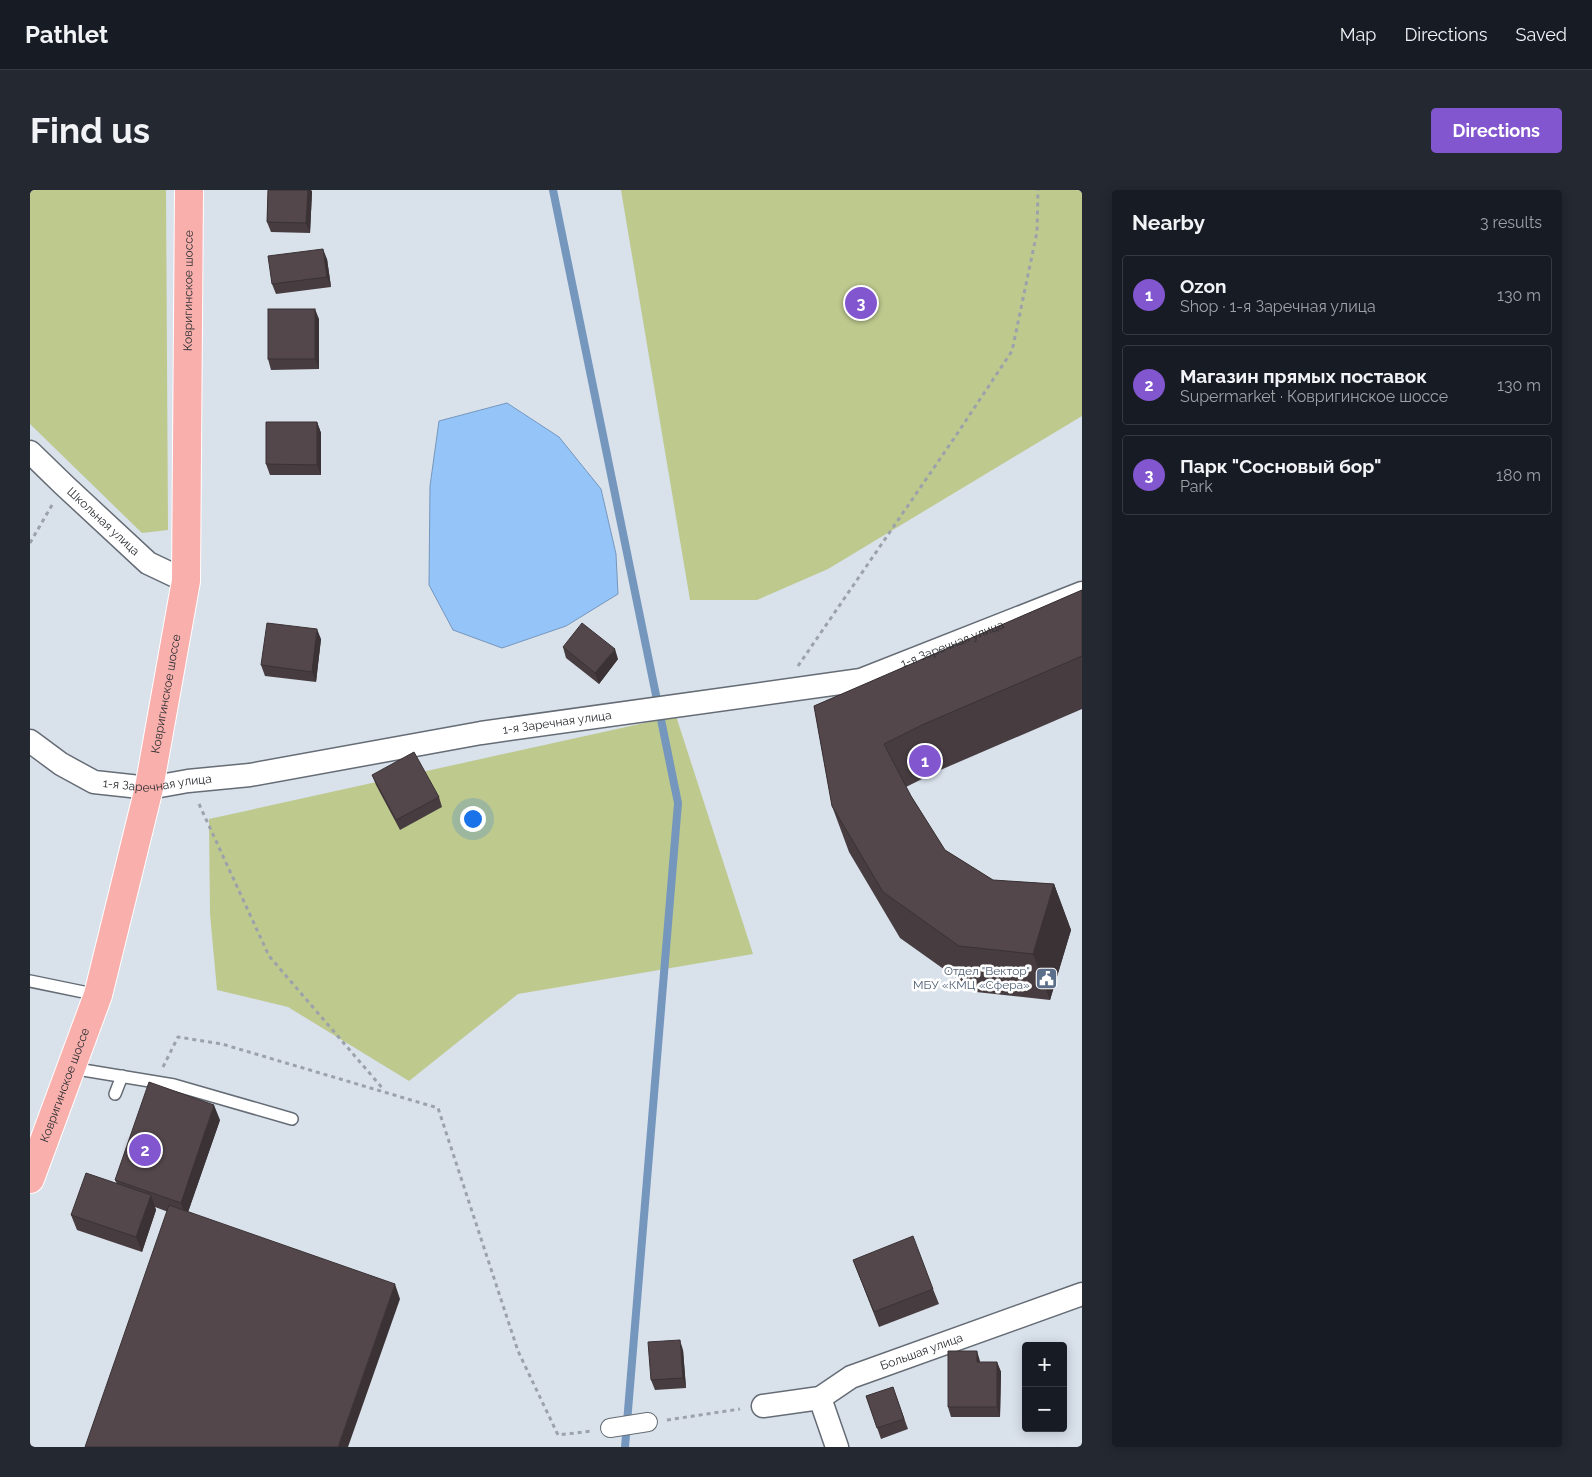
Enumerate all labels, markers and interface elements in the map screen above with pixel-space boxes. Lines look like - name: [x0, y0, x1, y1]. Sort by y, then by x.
- text: Pathlet: [25, 20, 108, 49]
- text: Map: [1340, 24, 1376, 45]
- text: Directions: [1404, 24, 1488, 45]
- text: Saved: [1516, 24, 1567, 45]
- button: Directions: [1431, 108, 1562, 153]
- text: Find us: [30, 110, 150, 151]
- text: Nearby: [1132, 210, 1205, 235]
- text: 3 results: [1480, 213, 1542, 232]
- street label: Ковригинское шоссе: [181, 230, 196, 351]
- text: Ozon: [1180, 275, 1227, 297]
- pin: 3: [845, 284, 877, 322]
- text: 1: [1145, 286, 1153, 305]
- text: 130 m: [1497, 286, 1541, 305]
- text: Shop · 1-я Заречная улица: [1180, 297, 1376, 316]
- text: Магазин прямых поставок: [1180, 365, 1427, 387]
- text: 2: [1144, 376, 1154, 395]
- text: 130 m: [1497, 376, 1541, 395]
- text: Supermarket · Ковригинское шоссе: [1180, 387, 1448, 406]
- text: Парк "Сосновый бор": [1180, 455, 1381, 477]
- text: 3: [1145, 466, 1153, 485]
- text: 180 m: [1496, 466, 1541, 485]
- text: Park: [1180, 477, 1213, 496]
- street label: Школьная улица: [64, 484, 142, 558]
- street label: 1-я Заречная улица: [899, 617, 1006, 671]
- street label: Ковригинское шоссе: [148, 633, 183, 755]
- street label: 1-я Заречная улица: [502, 708, 612, 737]
- pin: 1: [909, 742, 941, 780]
- street label: 1-я Заречная улица: [102, 772, 212, 795]
- your location: [460, 806, 486, 832]
- place label: Отдел "Вектор" МБУ «КМЦ «Сфера»: [913, 964, 1030, 992]
- public building icon: Отдел "Вектор" МБУ «КМЦ «Сфера»: [1034, 966, 1058, 990]
- street label: Ковригинское шоссе: [37, 1026, 92, 1144]
- pin: 2: [129, 1131, 161, 1169]
- street label: Большая улица: [878, 1330, 965, 1373]
- map controls: [1022, 1342, 1067, 1432]
- button: +: [1022, 1342, 1067, 1387]
- button: −: [1022, 1387, 1067, 1432]

